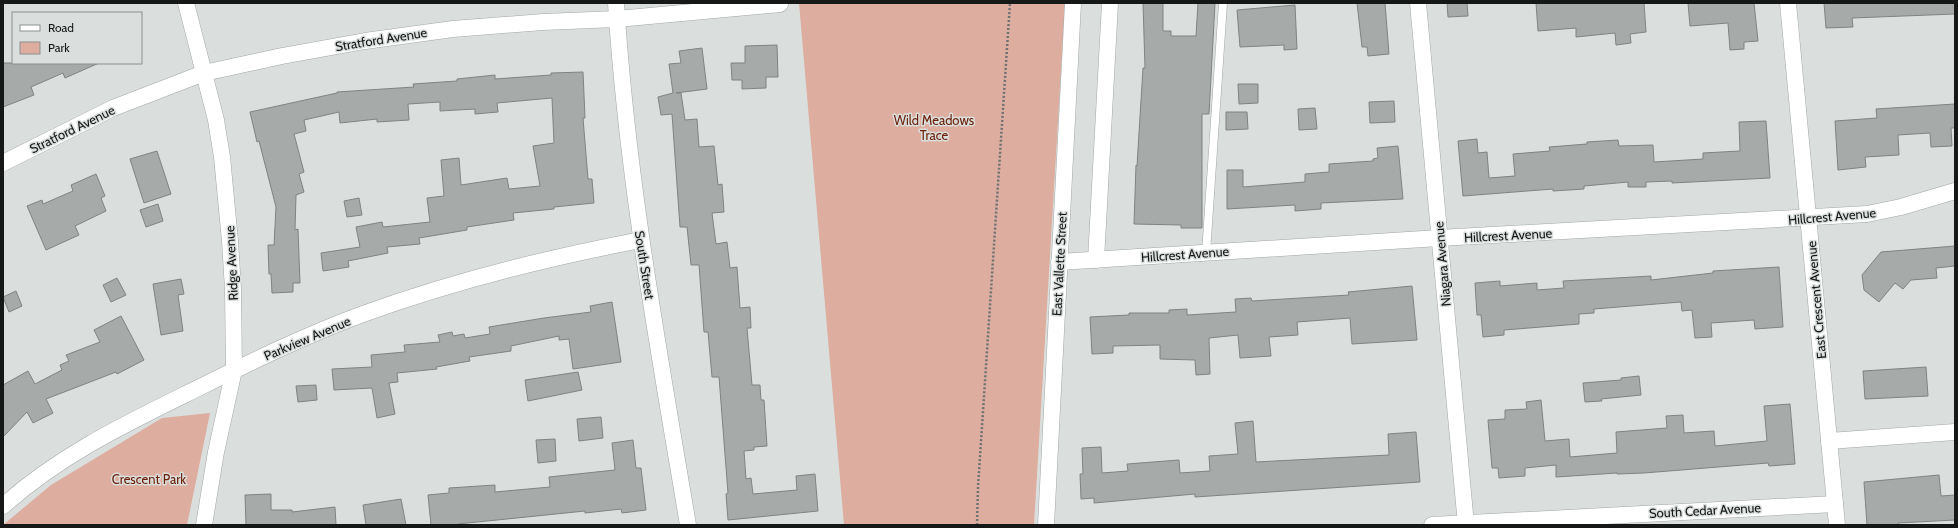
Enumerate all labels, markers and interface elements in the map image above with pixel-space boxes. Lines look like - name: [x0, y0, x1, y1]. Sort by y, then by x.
- legend: [12, 12, 142, 64]
- text: Road: [48, 20, 74, 35]
- street label: Stratford Avenue: [334, 24, 428, 54]
- text: Park: [48, 40, 70, 55]
- street label: Stratford Avenue: [27, 101, 118, 157]
- park label: Wild Meadows Trace: [894, 112, 975, 143]
- street label: Hillcrest Avenue: [1787, 204, 1877, 228]
- street label: East Vallette Street: [1048, 211, 1070, 316]
- street label: Niagara Avenue: [1430, 221, 1454, 307]
- street label: Ridge Avenue: [221, 225, 241, 301]
- street label: Hillcrest Avenue: [1463, 225, 1553, 245]
- street label: South Street: [632, 230, 658, 301]
- street label: East Crescent Avenue: [1803, 240, 1829, 360]
- street label: Hillcrest Avenue: [1140, 243, 1230, 265]
- street label: Parkview Avenue: [261, 312, 353, 363]
- park label: Crescent Park: [112, 471, 186, 487]
- street label: South Cedar Avenue: [1649, 499, 1762, 521]

